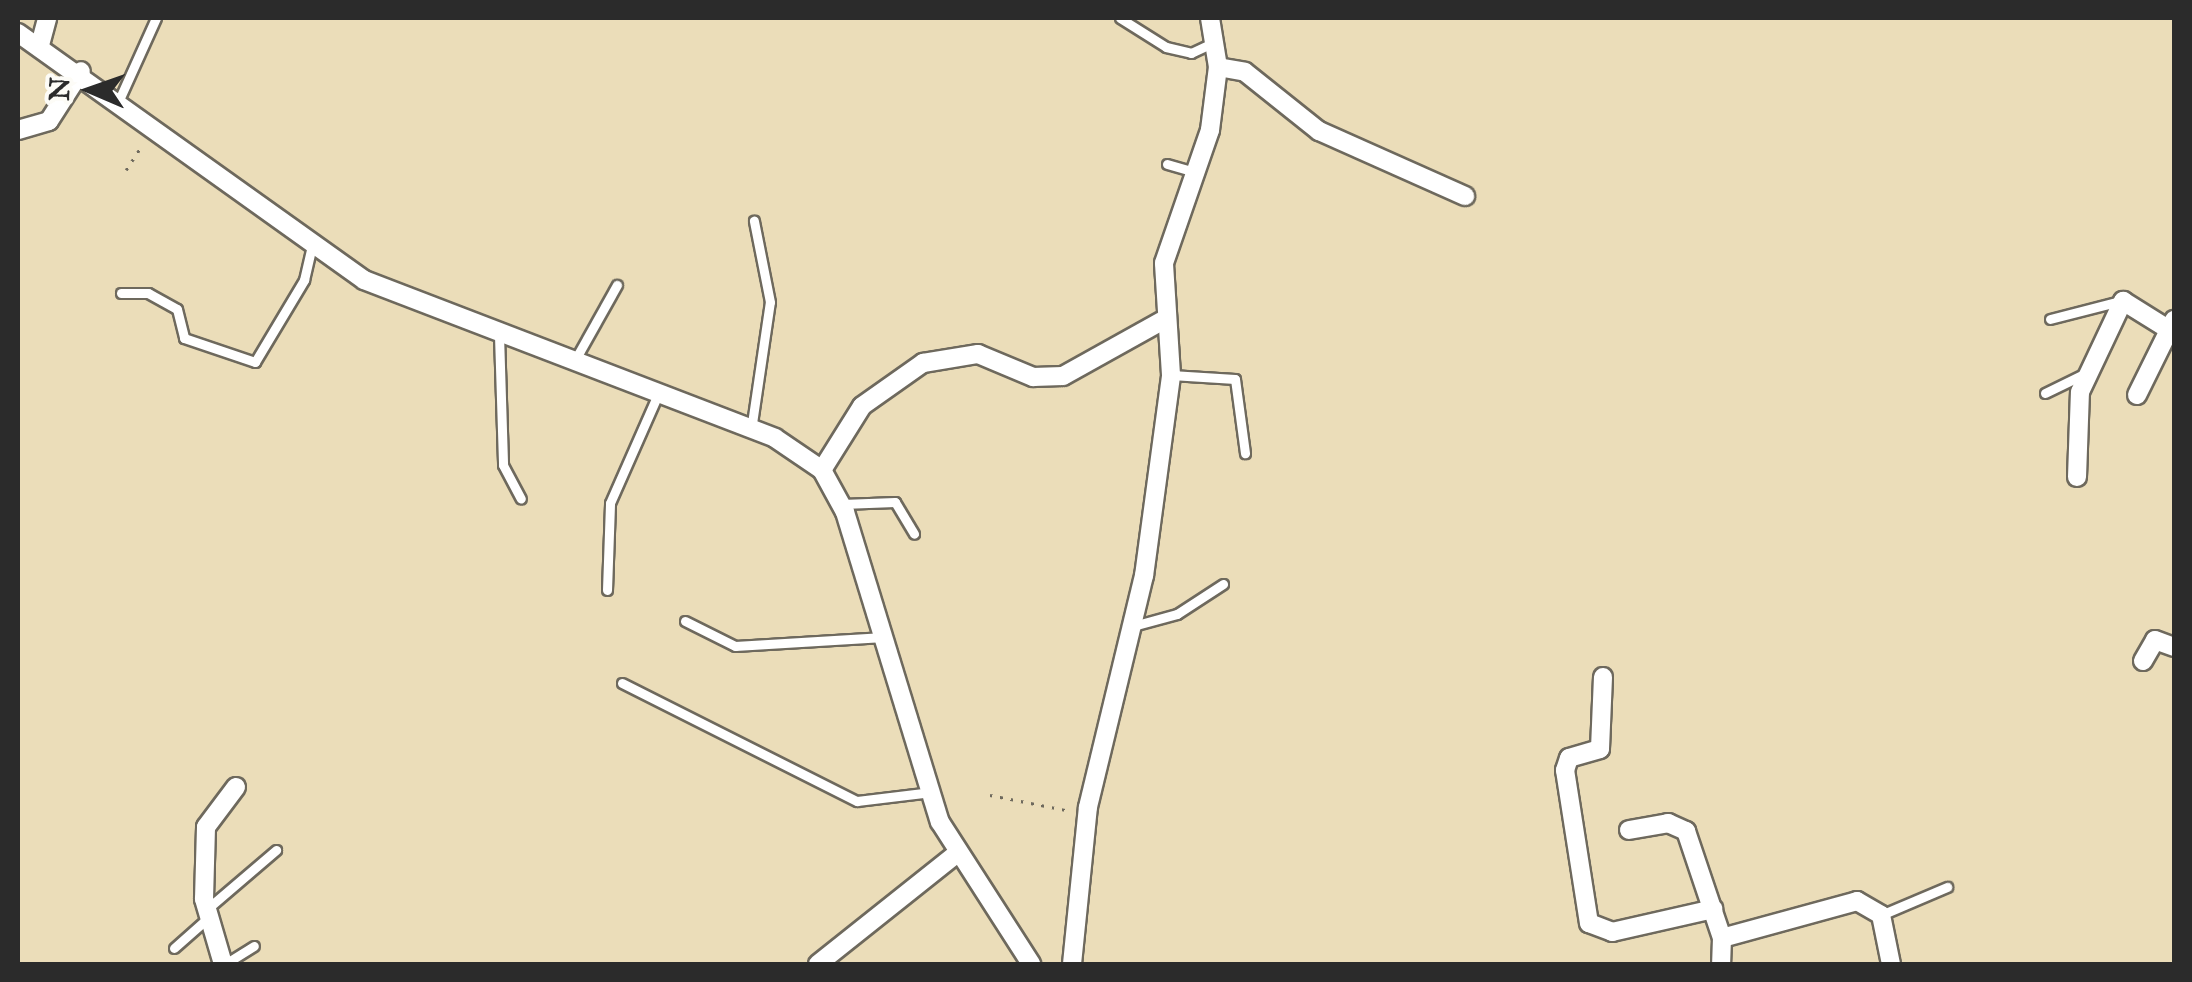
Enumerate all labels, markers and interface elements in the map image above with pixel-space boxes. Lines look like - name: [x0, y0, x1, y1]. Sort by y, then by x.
- north arrow: [40, 40, 140, 140]
- text: N: [42, 76, 77, 101]

